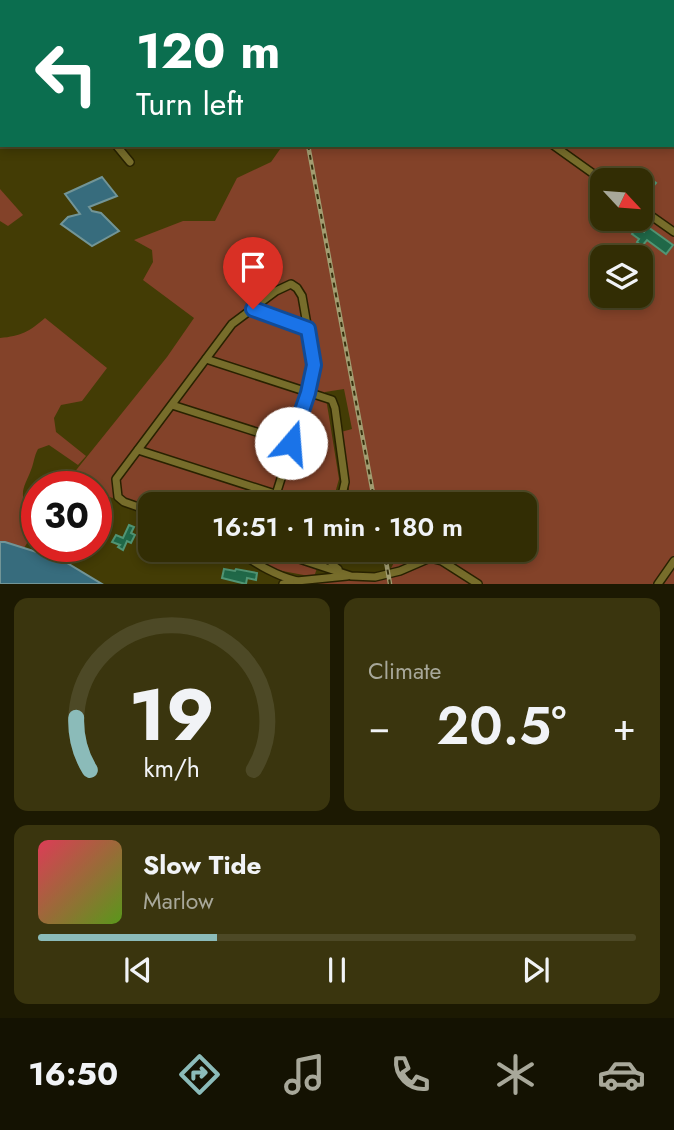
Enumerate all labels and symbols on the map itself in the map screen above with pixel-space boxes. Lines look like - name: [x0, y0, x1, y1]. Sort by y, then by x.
- north arrow: [590, 168, 653, 231]
- pin: [223, 237, 283, 309]
- position arrow: [254, 406, 328, 480]
- speed limit sign: 30: [21, 471, 112, 562]

